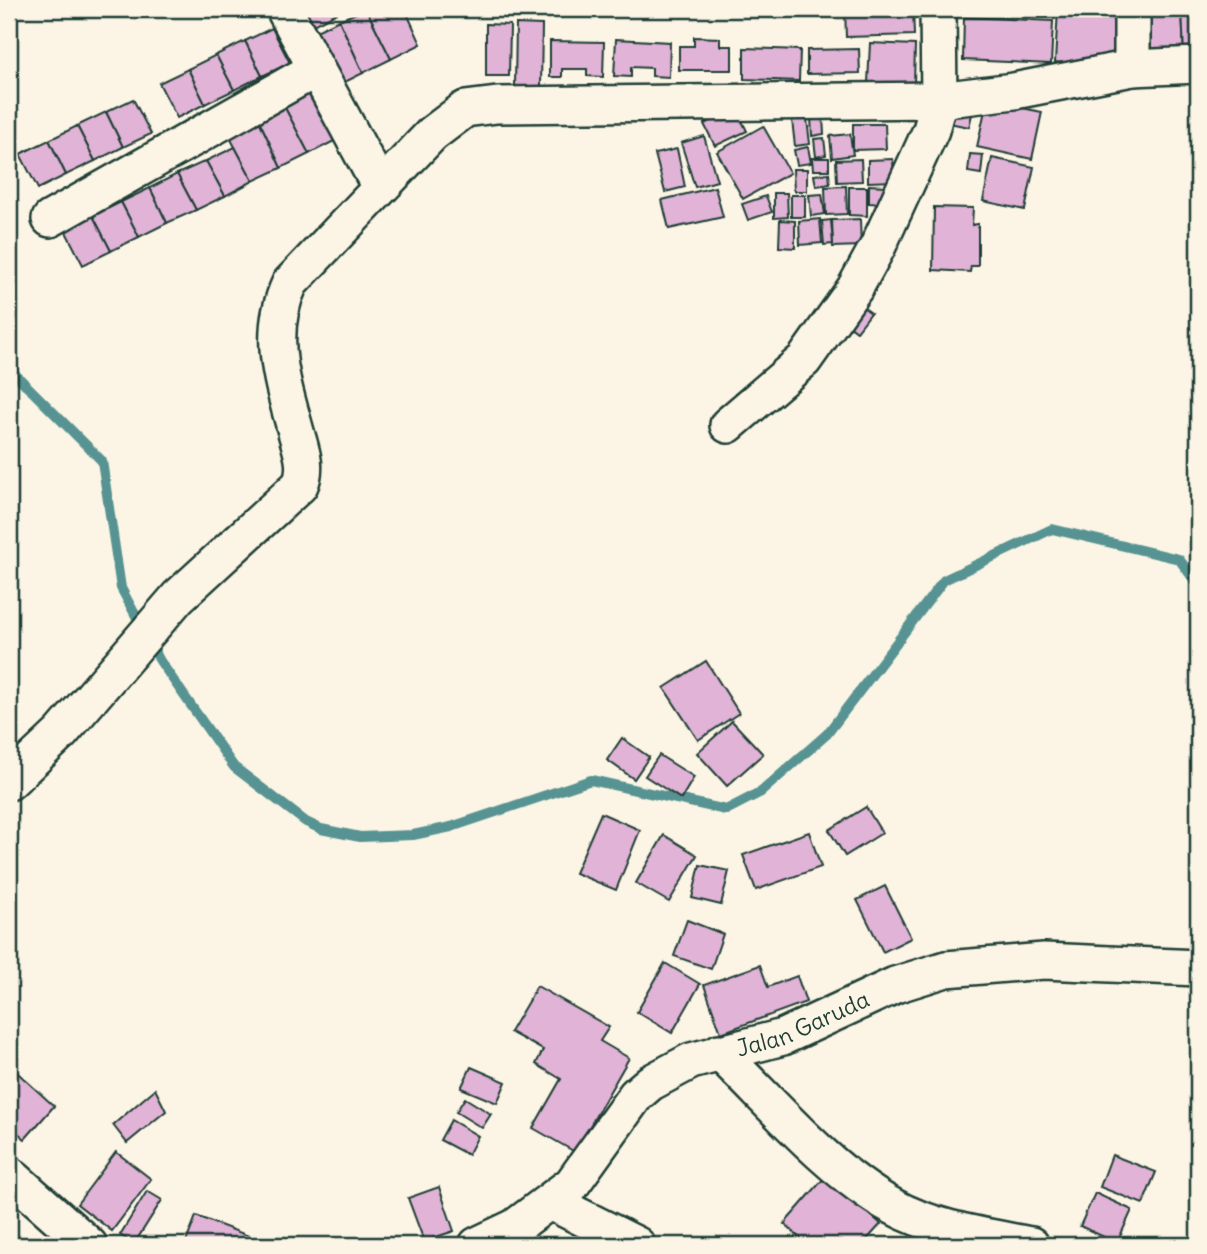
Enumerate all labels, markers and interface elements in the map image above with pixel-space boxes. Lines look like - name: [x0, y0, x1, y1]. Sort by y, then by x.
- street label: Jalan Garuda: [733, 984, 874, 1063]

